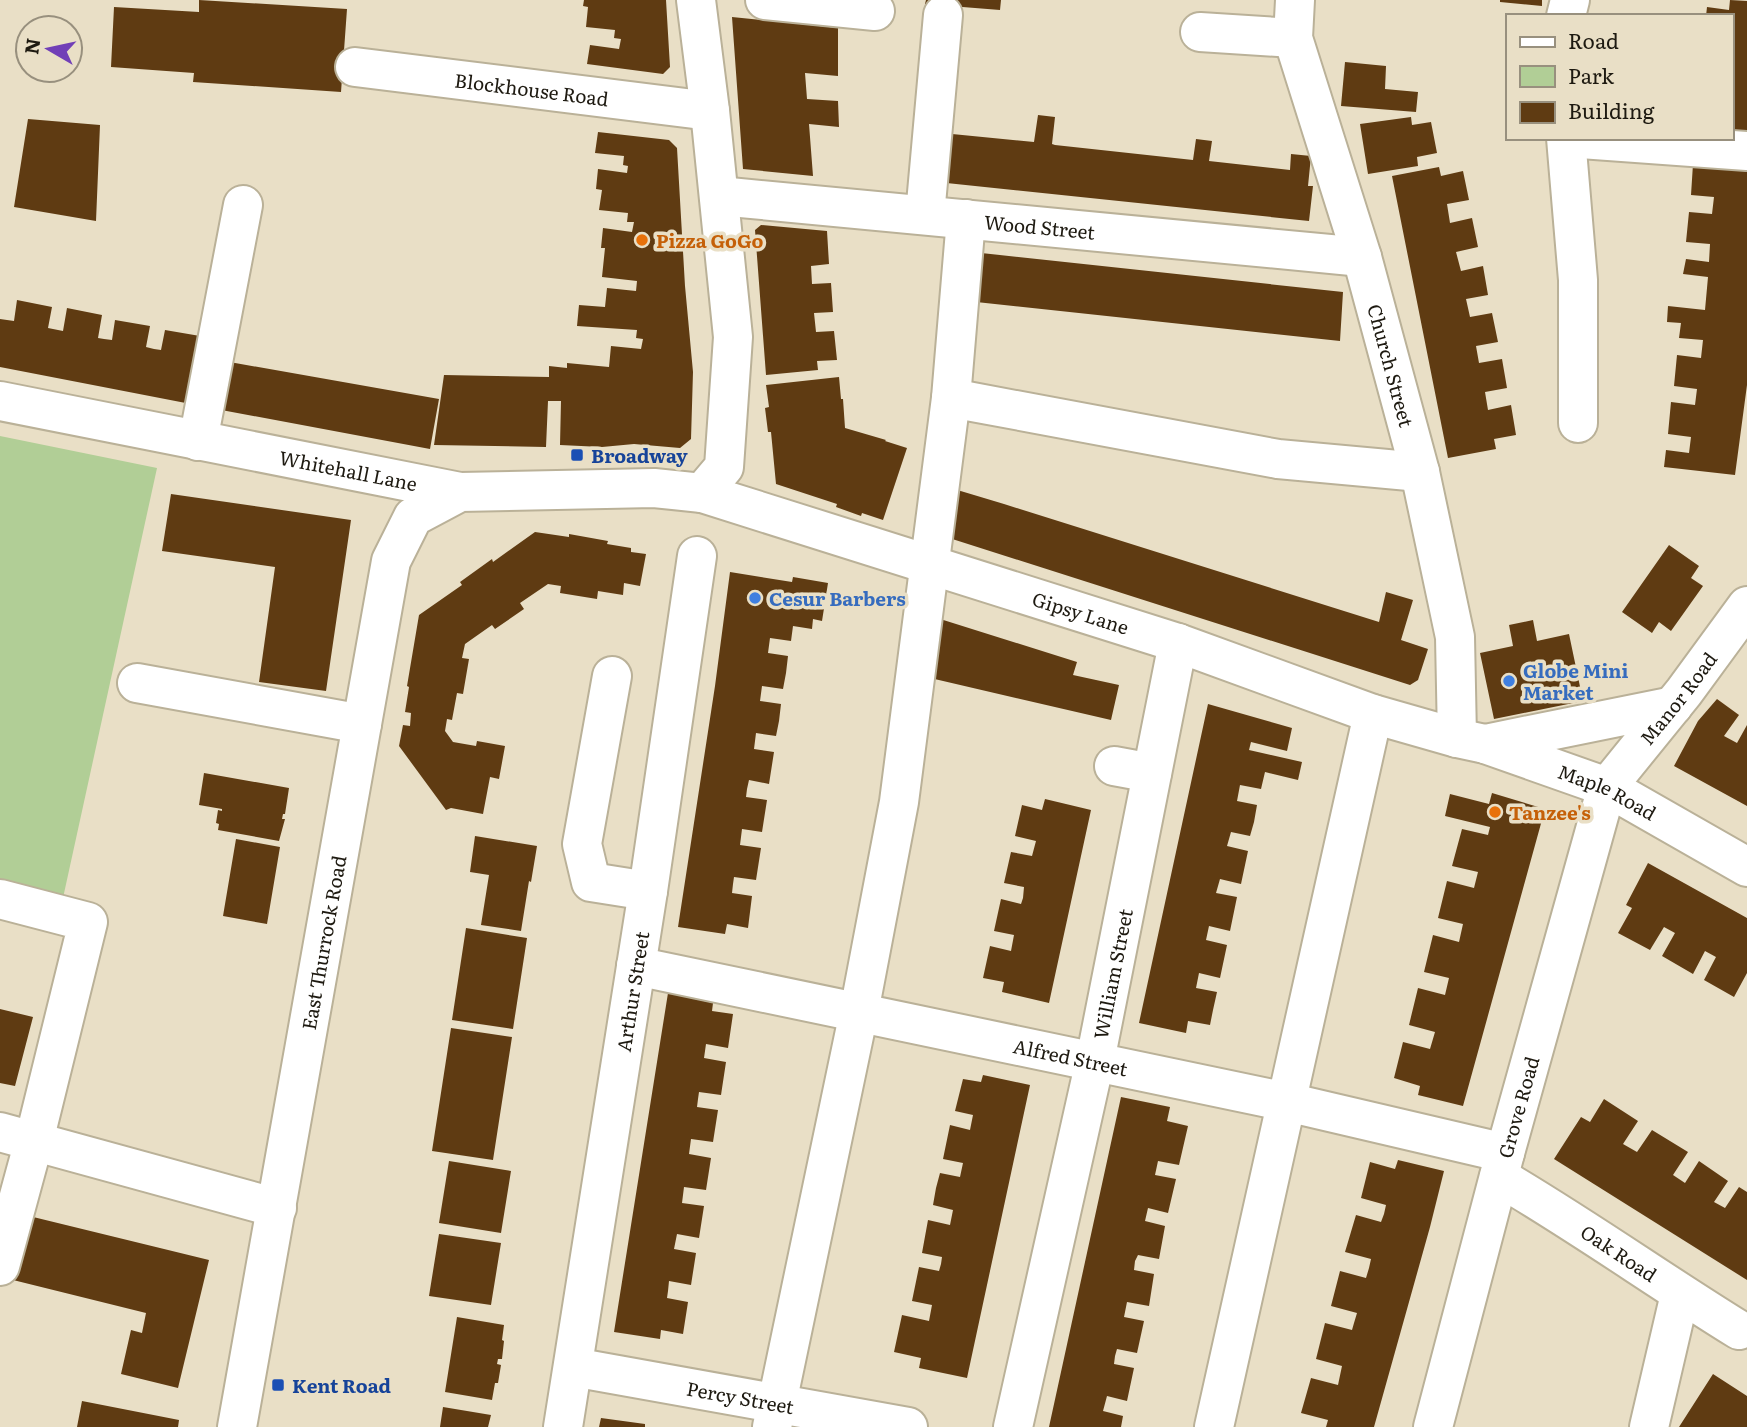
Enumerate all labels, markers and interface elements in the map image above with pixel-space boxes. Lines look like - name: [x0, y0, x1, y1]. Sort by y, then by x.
- north arrow: [14, 14, 84, 84]
- legend: [1506, 14, 1733, 140]
- text: Road: [1568, 24, 1619, 55]
- text: N: [16, 36, 46, 56]
- text: Park: [1568, 59, 1614, 90]
- street label: Blockhouse Road: [453, 65, 611, 112]
- text: Building: [1568, 94, 1655, 125]
- street label: Wood Street: [983, 207, 1097, 246]
- place label: Pizza GoGo: [656, 226, 763, 254]
- marker: Pizza GoGo: [634, 232, 650, 248]
- street label: Church Street: [1361, 301, 1421, 430]
- place label: Broadway: [591, 441, 688, 469]
- street label: Whitehall Lane: [277, 443, 420, 497]
- marker: Broadway: [569, 447, 585, 463]
- place label: Cesur Barbers: [769, 584, 906, 612]
- street label: Gipsy Lane: [1029, 584, 1133, 641]
- marker: Cesur Barbers: [747, 590, 763, 606]
- street label: Manor Road: [1633, 646, 1723, 751]
- place label: Globe Mini Market: [1523, 656, 1629, 706]
- marker: Globe Mini Market: [1501, 673, 1517, 689]
- street label: Maple Road: [1554, 757, 1662, 827]
- place label: Tanzee's: [1509, 798, 1591, 826]
- marker: Tanzee's: [1487, 804, 1503, 820]
- street label: East Thurrock Road: [294, 853, 352, 1032]
- street label: William Street: [1086, 906, 1139, 1041]
- street label: Arthur Street: [609, 929, 655, 1054]
- street label: Alfred Street: [1011, 1031, 1131, 1082]
- street label: Grove Road: [1490, 1053, 1545, 1161]
- street label: Oak Road: [1575, 1217, 1663, 1288]
- place label: Kent Road: [292, 1371, 392, 1399]
- street label: Percy Street: [684, 1374, 797, 1420]
- marker: Kent Road: [270, 1377, 286, 1393]

